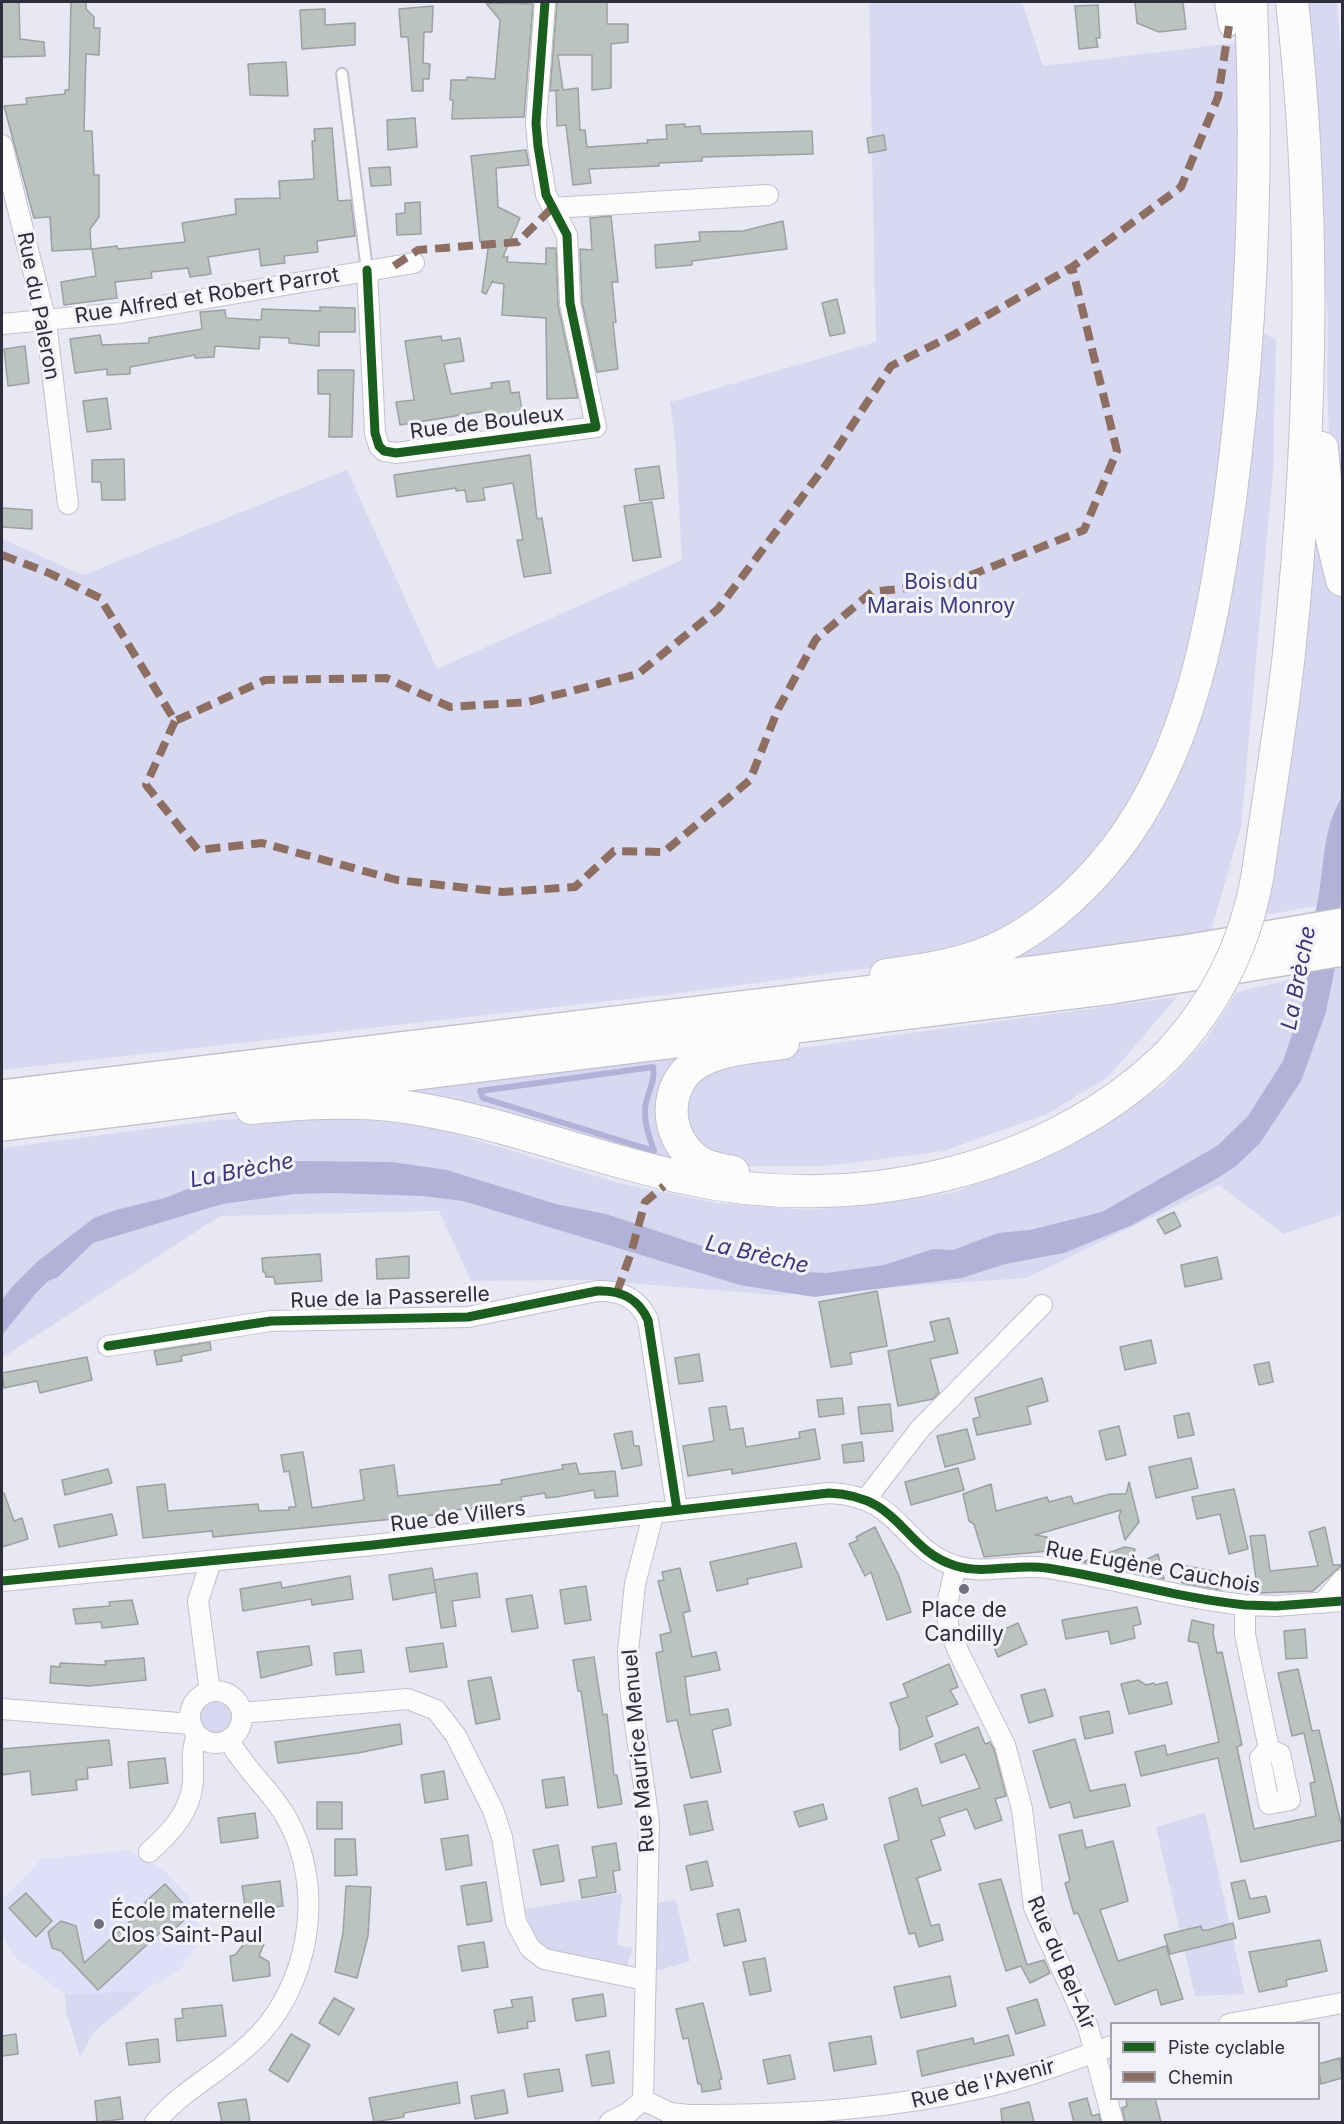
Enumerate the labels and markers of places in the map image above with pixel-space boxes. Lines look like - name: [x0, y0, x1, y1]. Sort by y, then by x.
- marker: Place de Candilly: [957, 1582, 971, 1596]
- place label: Place de Candilly: [921, 1598, 1007, 1648]
- place label: École maternelle Clos Saint-Paul: [111, 1899, 276, 1949]
- marker: École maternelle Clos Saint-Paul: [92, 1917, 106, 1931]

